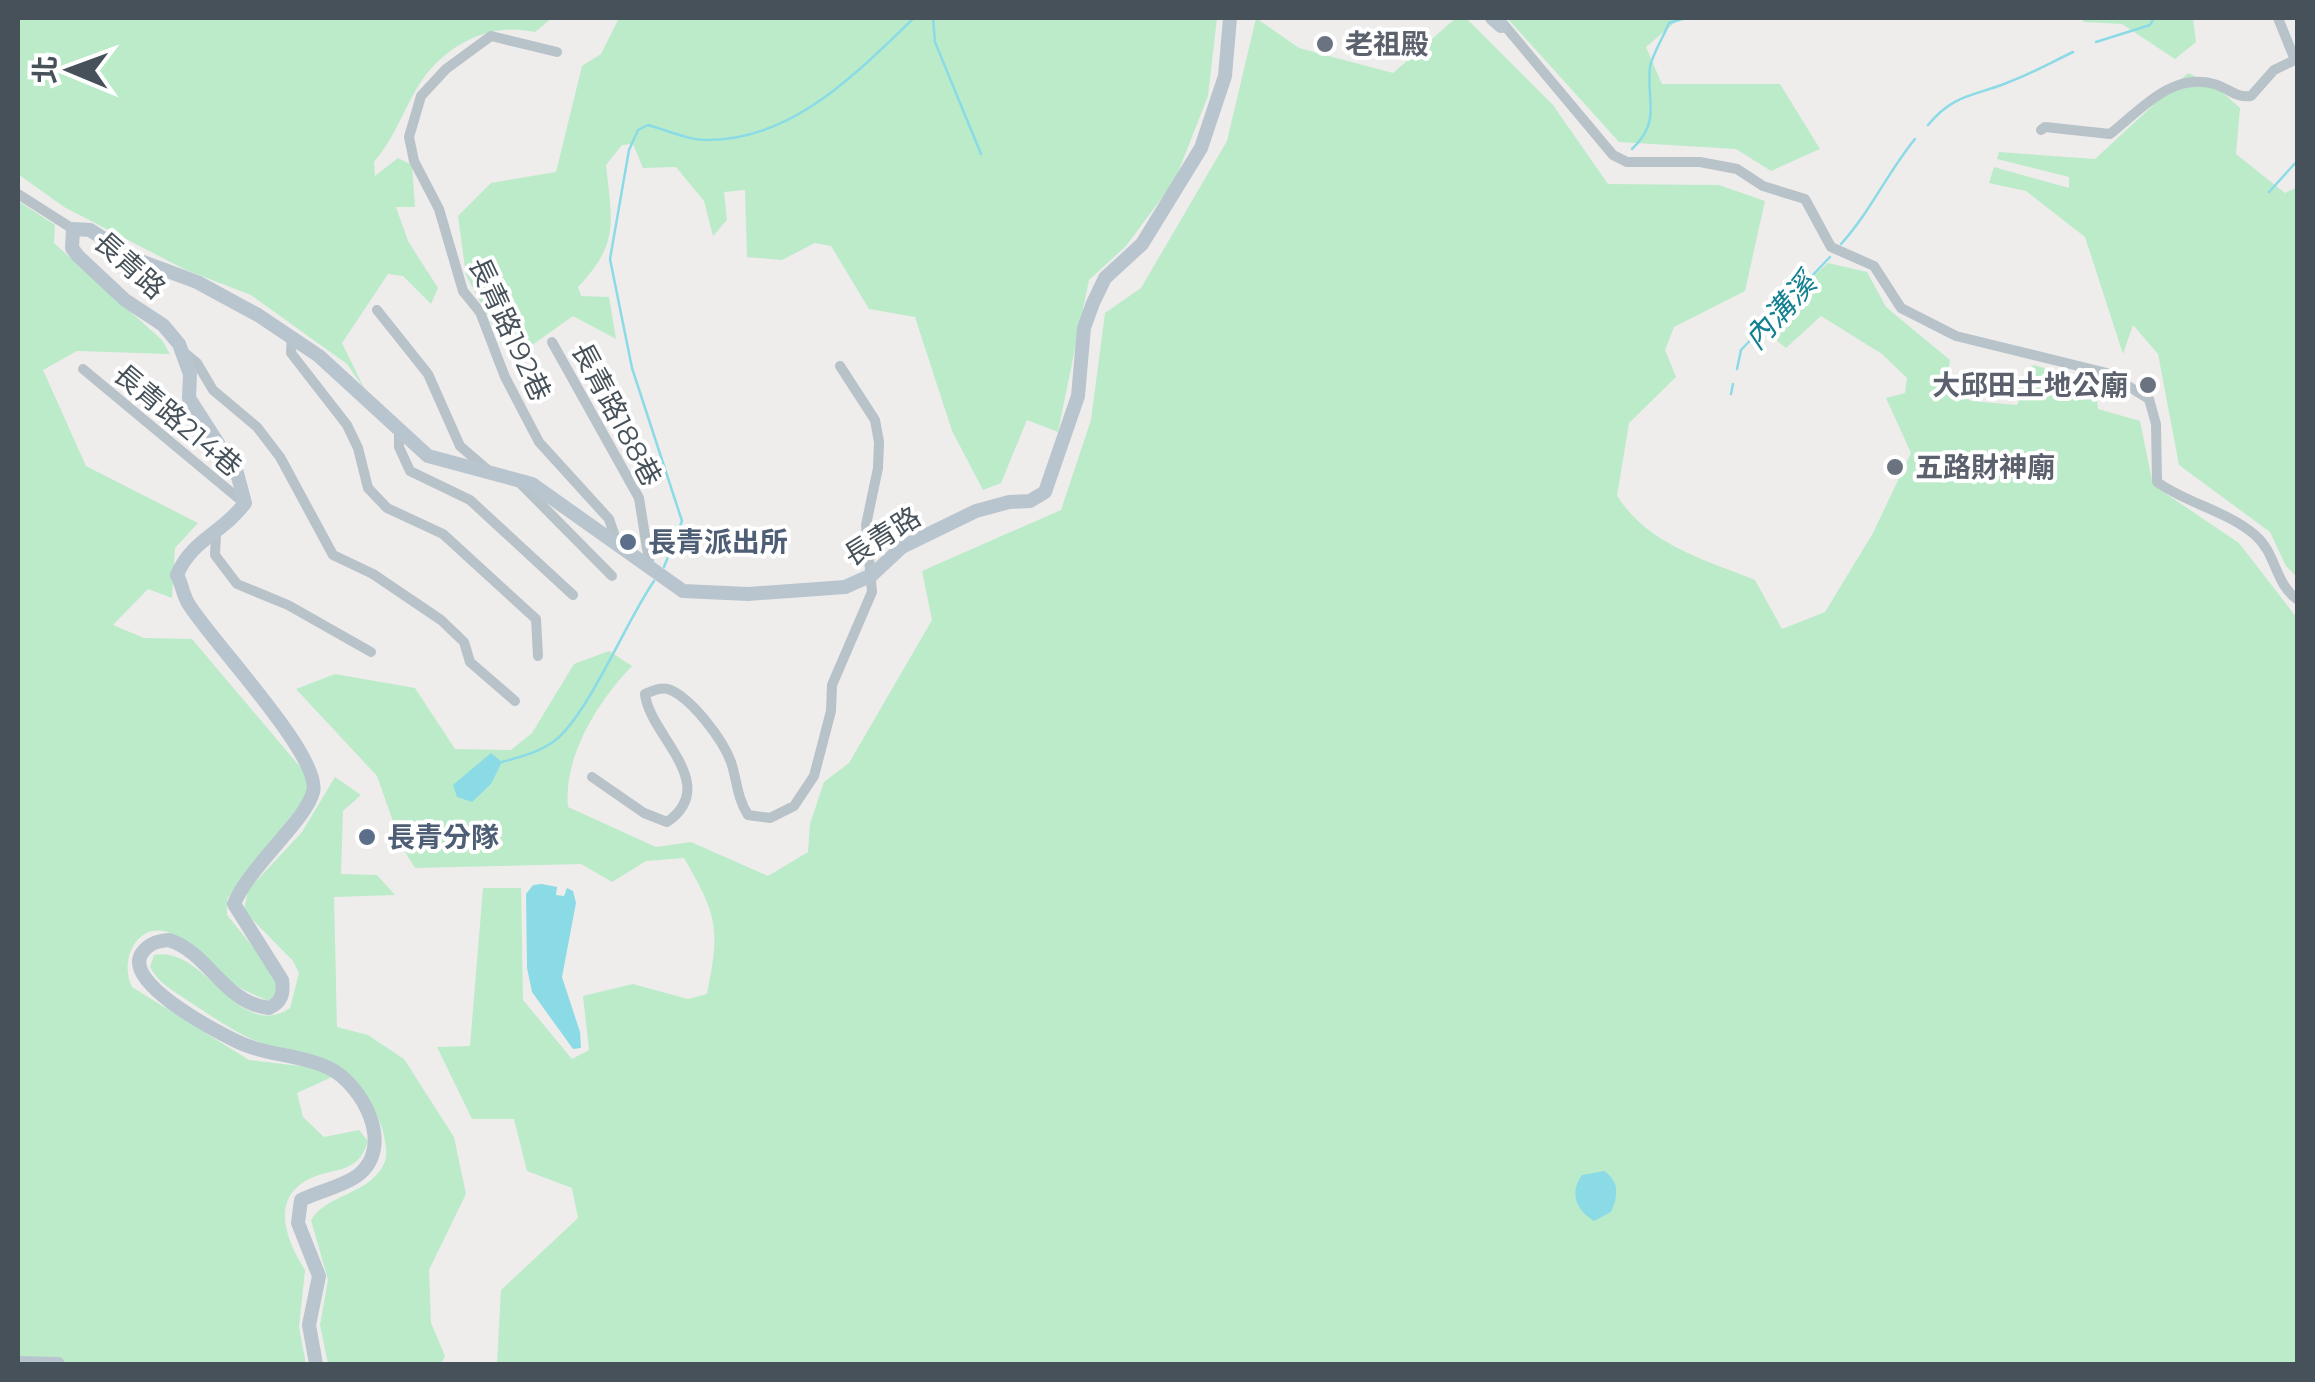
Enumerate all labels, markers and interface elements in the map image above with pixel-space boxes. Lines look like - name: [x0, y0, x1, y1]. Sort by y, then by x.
- north arrow: [20, 20, 120, 120]
- place label: 老祖殿: [1345, 27, 1429, 61]
- marker: 老祖殿: [1314, 33, 1336, 55]
- text: 北: [28, 55, 62, 84]
- street label: 長青路: [87, 224, 173, 306]
- street label: 長青路192巷: [462, 252, 558, 406]
- water label: 內溝溪: [1736, 262, 1827, 357]
- street label: 長青路188巷: [565, 336, 669, 492]
- street label: 長青路214巷: [107, 357, 249, 483]
- place label: 大邱田土地公廟: [1932, 368, 2128, 402]
- marker: 大邱田土地公廟: [2137, 374, 2159, 396]
- place label: 五路財神廟: [1915, 450, 2055, 484]
- marker: 五路財神廟: [1884, 456, 1906, 478]
- street label: 長青路: [837, 499, 927, 573]
- place label: 長青派出所: [648, 525, 788, 559]
- marker: 長青派出所: [617, 531, 639, 553]
- place label: 長青分隊: [387, 820, 499, 854]
- marker: 長青分隊: [356, 826, 378, 848]

